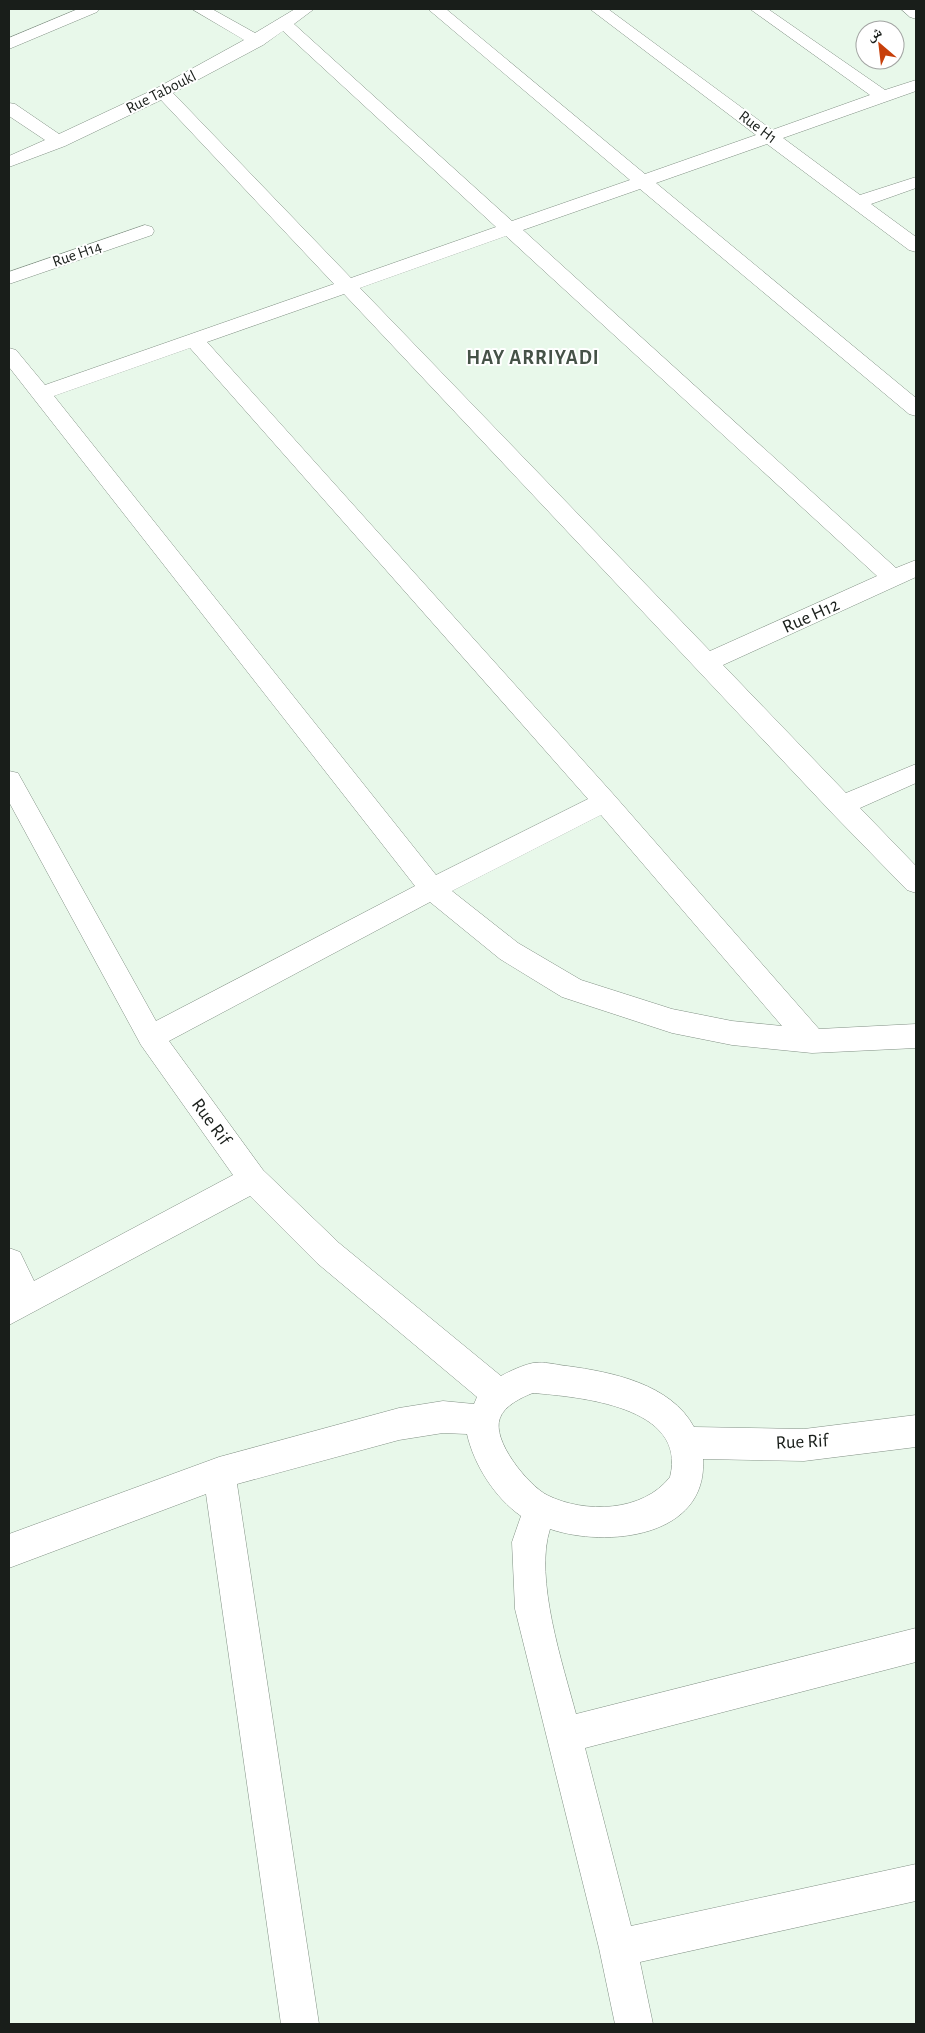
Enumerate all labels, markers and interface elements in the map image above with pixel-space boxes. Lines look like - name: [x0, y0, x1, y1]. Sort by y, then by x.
- north arrow: [855, 20, 905, 70]
- text: ش: [865, 25, 885, 45]
- street label: Rue Taboukl: [123, 68, 199, 116]
- street label: Rue H1: [736, 108, 780, 146]
- street label: Rue H14: [50, 238, 104, 270]
- district label: HAY ARRIYADI: [466, 348, 600, 368]
- street label: Rue H12: [780, 595, 843, 637]
- street label: Rue Rif: [188, 1095, 235, 1150]
- street label: Rue Rif: [775, 1431, 830, 1453]

